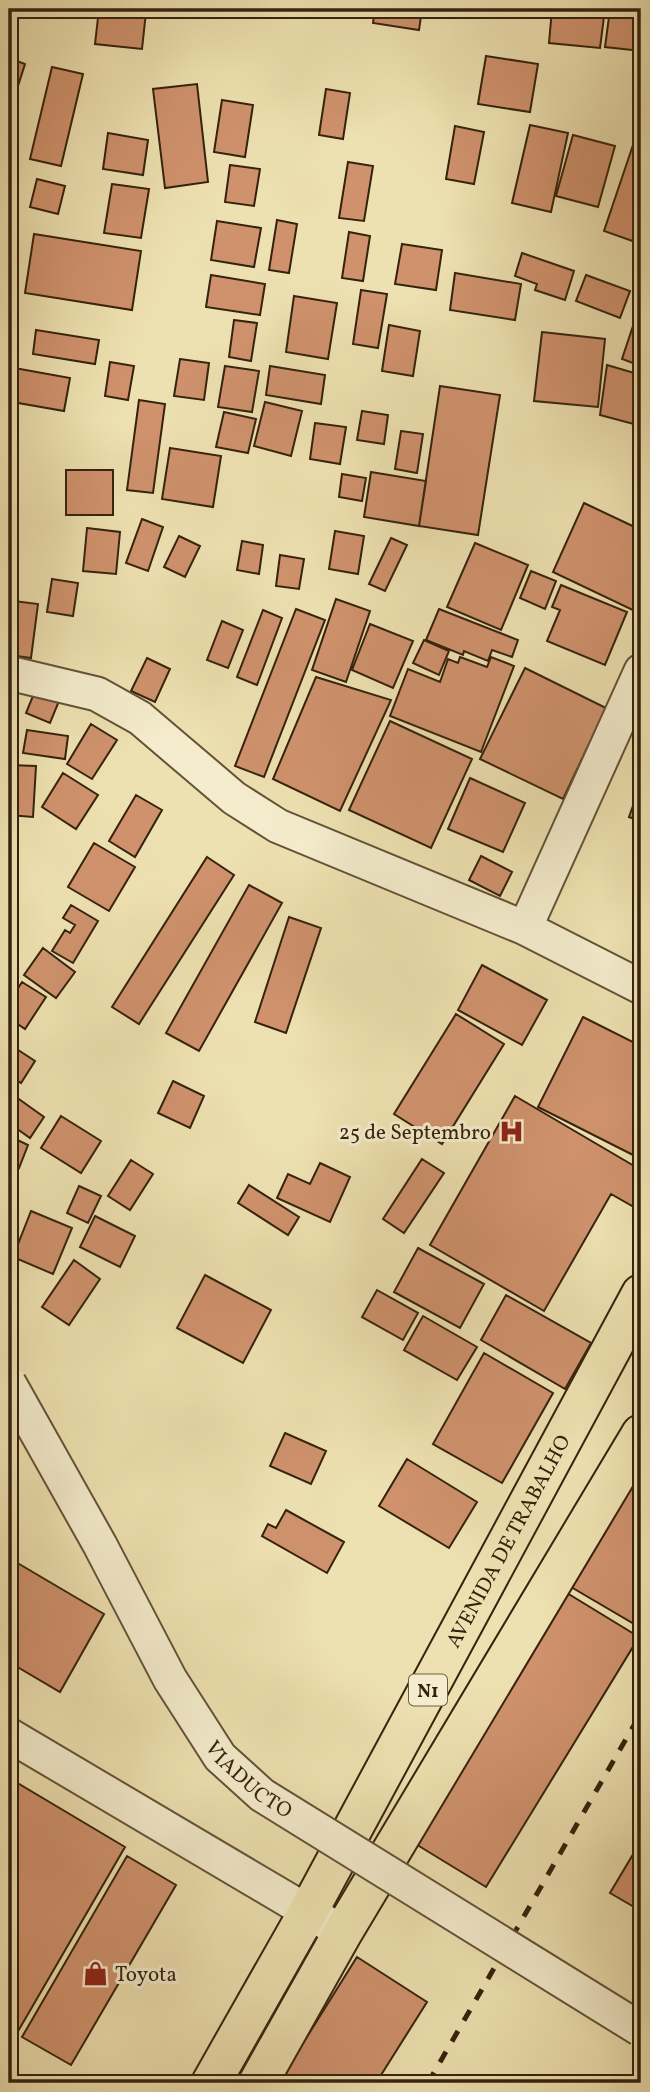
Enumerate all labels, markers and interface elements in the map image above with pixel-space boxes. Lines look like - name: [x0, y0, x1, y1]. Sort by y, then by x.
- hospital icon: 25 de Septembro: [497, 1118, 525, 1146]
- place label: 25 de Septembro: [339, 1119, 491, 1148]
- street label: AVENIDA DE TRABALHO: [440, 1430, 578, 1654]
- road number: N1: [409, 1674, 447, 1706]
- street label: VIADUCTO: [197, 1735, 297, 1826]
- shop icon: Toyota: [81, 1960, 109, 1988]
- place label: Toyota: [115, 1961, 177, 1990]

